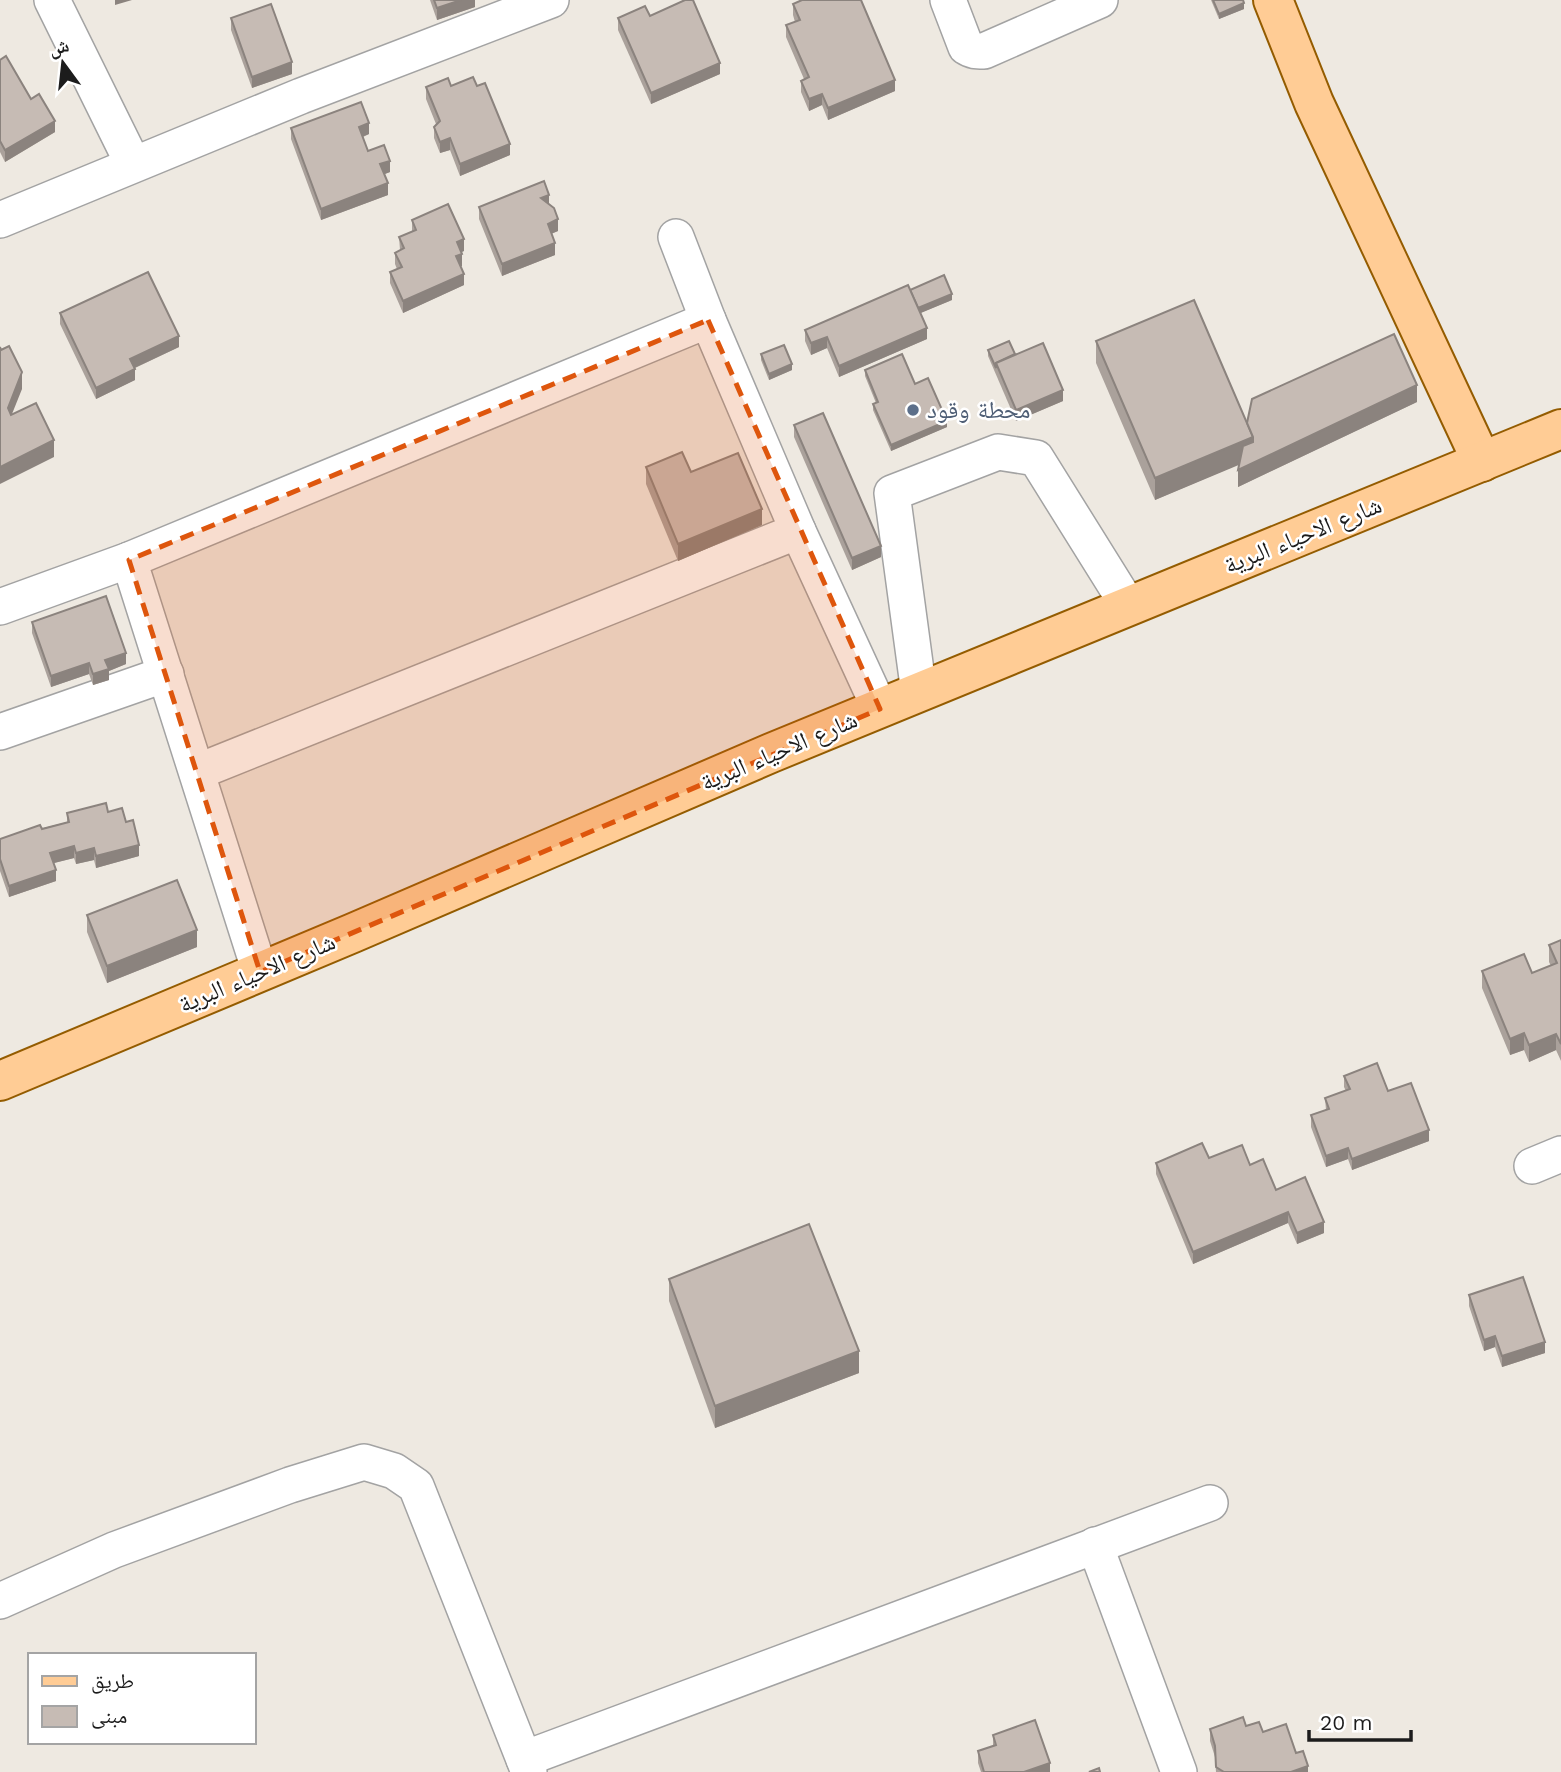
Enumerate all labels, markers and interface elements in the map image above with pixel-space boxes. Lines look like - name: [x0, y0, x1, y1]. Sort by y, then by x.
- north arrow: [28, 28, 98, 98]
- text: ش: [46, 33, 71, 61]
- place label: محطة وقود: [927, 396, 1031, 424]
- marker: محطة وقود: [905, 402, 921, 418]
- street label: شارع الاحياء البرية: [1220, 491, 1386, 580]
- street label: شارع الاحياء البرية: [697, 705, 862, 797]
- street label: شارع الاحياء البرية: [175, 927, 340, 1019]
- legend: [28, 1653, 256, 1744]
- text: طريق: [91, 1668, 134, 1694]
- scale bar: [1309, 1698, 1410, 1742]
- text: مبنى: [91, 1703, 127, 1729]
- text: 20 m: [1320, 1710, 1372, 1735]

